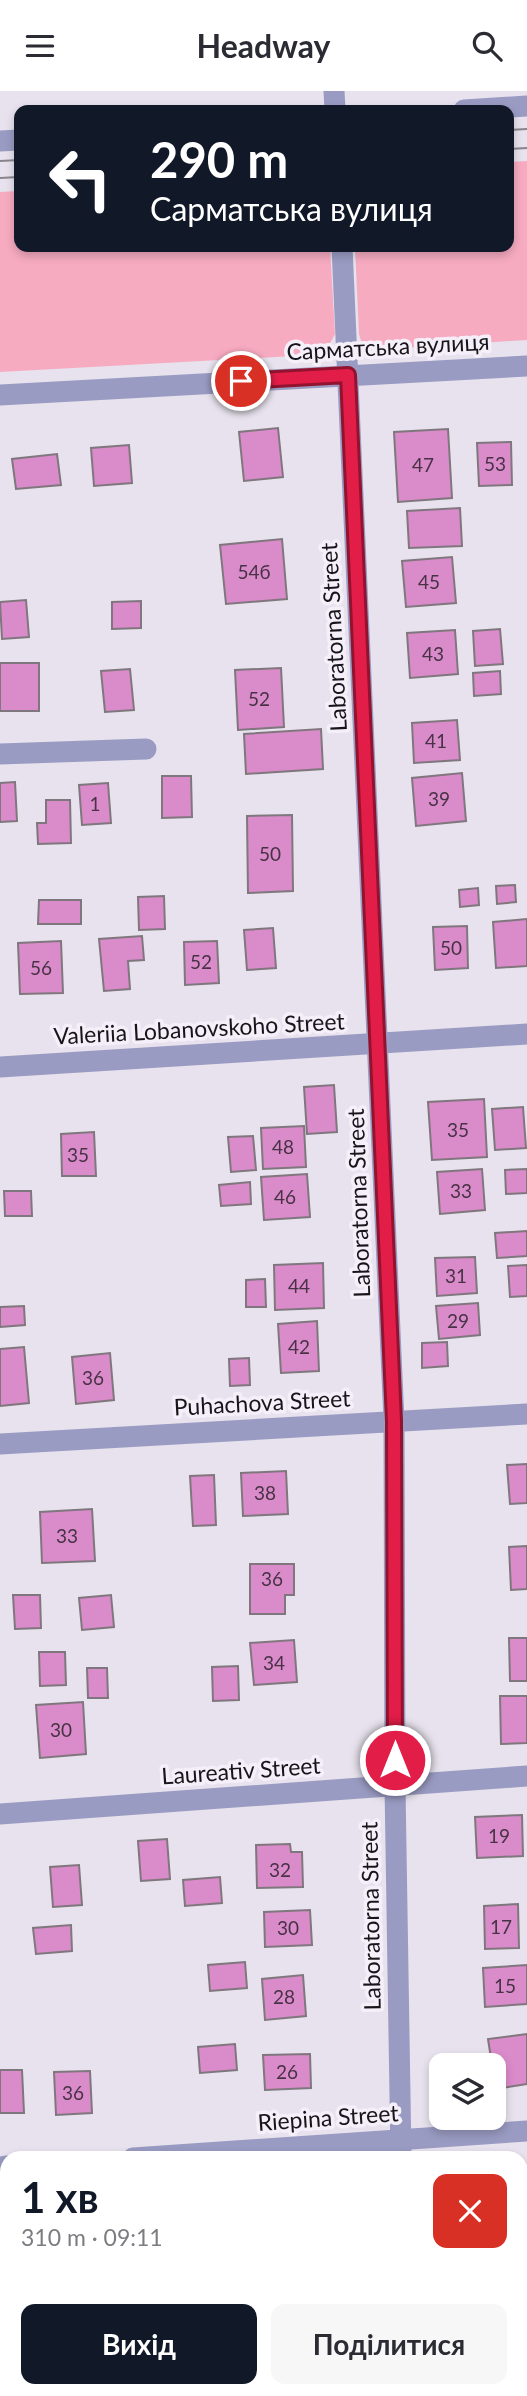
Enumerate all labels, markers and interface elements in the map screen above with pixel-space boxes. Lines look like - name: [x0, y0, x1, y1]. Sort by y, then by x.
- text: Headway: [197, 26, 330, 65]
- icon: menu: [21, 27, 59, 65]
- icon: search: [468, 27, 506, 65]
- text: 290 m: [150, 130, 288, 188]
- icon: left: [35, 133, 126, 224]
- text: Сарматська вулиця: [150, 189, 433, 228]
- street label: Сарматська вулиця: [286, 327, 490, 365]
- pin: [211, 351, 271, 411]
- icon: arrive: [222, 362, 260, 400]
- house number: 53: [484, 452, 506, 475]
- house number: 47: [412, 453, 434, 476]
- street label: Laboratorna Street: [314, 541, 352, 732]
- house number: 54б: [237, 560, 271, 583]
- house number: 45: [418, 570, 440, 593]
- house number: 43: [422, 642, 444, 665]
- house number: 52: [248, 687, 270, 710]
- house number: 41: [425, 729, 447, 752]
- house number: 39: [428, 787, 450, 810]
- house number: 1: [89, 792, 101, 815]
- house number: 50: [259, 842, 281, 865]
- house number: 50: [440, 936, 462, 959]
- house number: 52: [190, 950, 212, 973]
- house number: 56: [30, 956, 52, 979]
- street label: Valeriia Lobanovskoho Street: [53, 1006, 346, 1050]
- street label: Laboratorna Street: [341, 1107, 375, 1298]
- house number: 35: [447, 1118, 469, 1141]
- house number: 48: [272, 1135, 294, 1158]
- house number: 35: [67, 1143, 89, 1166]
- house number: 33: [450, 1179, 472, 1202]
- house number: 46: [274, 1185, 296, 1208]
- house number: 31: [445, 1264, 467, 1287]
- house number: 44: [288, 1274, 310, 1297]
- house number: 29: [447, 1309, 469, 1332]
- house number: 42: [288, 1335, 310, 1358]
- house number: 36: [82, 1366, 104, 1389]
- street label: Puhachova Street: [173, 1383, 352, 1421]
- house number: 38: [254, 1481, 276, 1504]
- house number: 33: [56, 1524, 78, 1547]
- house number: 36: [261, 1567, 283, 1590]
- house number: 34: [263, 1651, 285, 1674]
- house number: 30: [50, 1718, 72, 1741]
- position arrow: [358, 1723, 432, 1797]
- street label: Laureativ Street: [160, 1750, 322, 1790]
- street label: Laboratorna Street: [354, 1821, 386, 2011]
- house number: 19: [488, 1824, 510, 1847]
- house number: 32: [269, 1858, 291, 1881]
- house number: 17: [490, 1915, 512, 1938]
- house number: 30: [277, 1916, 299, 1939]
- house number: 15: [494, 1974, 516, 1997]
- house number: 28: [273, 1985, 295, 2008]
- map controls: [429, 2053, 506, 2130]
- button: layers: [429, 2053, 506, 2130]
- house number: 26: [276, 2060, 298, 2083]
- house number: 36: [62, 2081, 84, 2104]
- street label: Riepina Street: [257, 2098, 400, 2136]
- text: 1 хв: [21, 2172, 99, 2222]
- button: close: [433, 2174, 507, 2248]
- text: 310 m · 09:11: [21, 2223, 163, 2251]
- button: Вихід: [21, 2304, 257, 2384]
- button: Поділитися: [271, 2304, 507, 2384]

